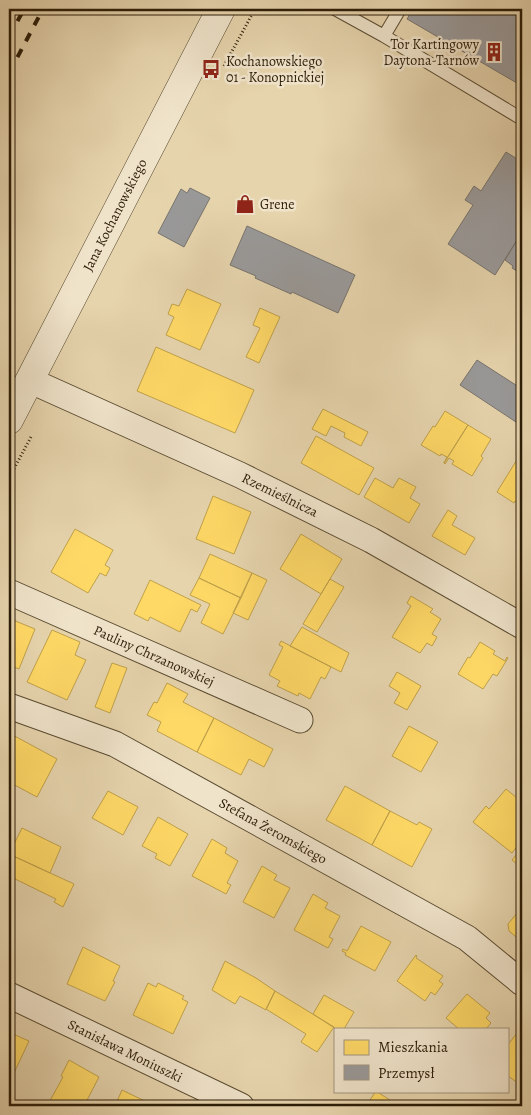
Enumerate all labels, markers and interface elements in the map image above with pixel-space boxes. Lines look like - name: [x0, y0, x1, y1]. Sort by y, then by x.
- place label: Tor Kartingowy Daytona-Tarnów: [383, 35, 480, 70]
- building icon: Tor Kartingowy Daytona-Tarnów: [483, 41, 505, 63]
- place label: Kochanowskiego 01 - Konopnickiej: [226, 52, 324, 87]
- bus stop icon: Kochanowskiego 01 - Konopnickiej: [200, 58, 222, 80]
- street label: Jana Kochanowskiego: [78, 155, 152, 274]
- shop icon: Grene: [234, 193, 256, 215]
- place label: Grene: [260, 195, 295, 214]
- street label: Rzemieślnicza: [239, 468, 322, 522]
- street label: Pauliny Chrzanowskiej: [91, 621, 217, 691]
- street label: Stefana Żeromskiego: [216, 793, 330, 869]
- street label: Stanisława Moniuszki: [64, 1015, 186, 1087]
- legend: [334, 1028, 508, 1092]
- text: Mieszkania: [378, 1037, 448, 1057]
- text: Przemysł: [378, 1063, 434, 1083]

